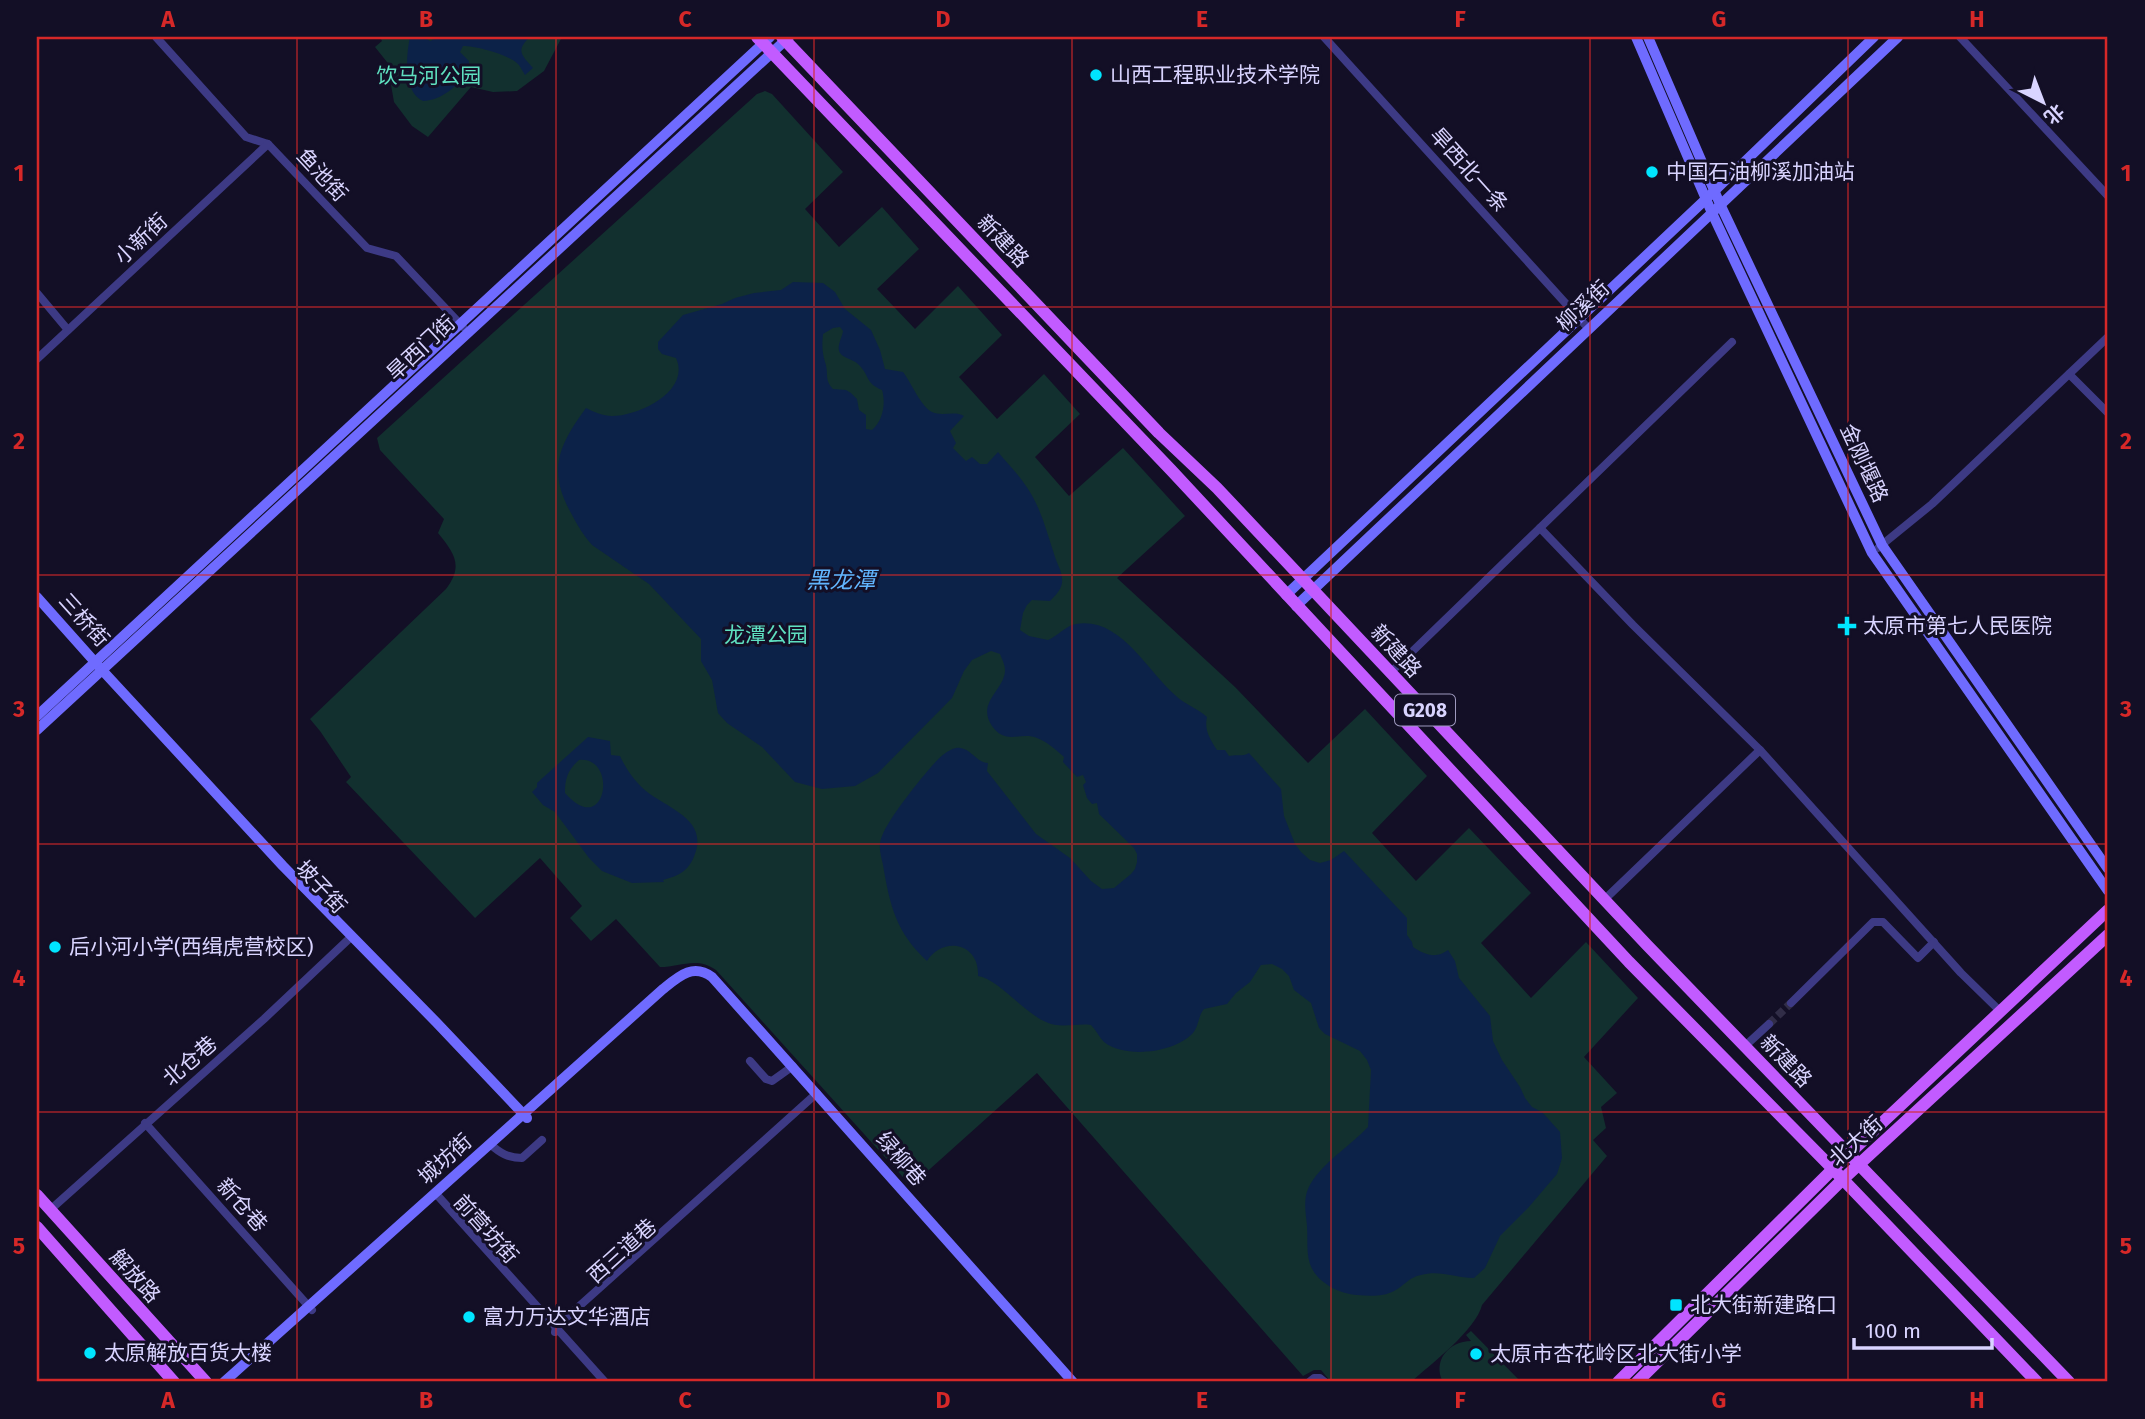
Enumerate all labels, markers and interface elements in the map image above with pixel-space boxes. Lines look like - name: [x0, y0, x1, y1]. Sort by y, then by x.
- text: A: [160, 5, 175, 33]
- text: B: [419, 5, 433, 33]
- text: C: [678, 5, 692, 33]
- text: D: [936, 5, 951, 33]
- text: E: [1196, 5, 1208, 33]
- text: F: [1454, 5, 1466, 33]
- text: G: [1712, 5, 1726, 33]
- text: H: [1969, 5, 1985, 33]
- place label: 山西工程职业技术学院: [1110, 62, 1320, 88]
- park label: 饮马河公园: [377, 63, 482, 89]
- north arrow: [2008, 66, 2078, 136]
- marker: 山西工程职业技术学院: [1088, 67, 1104, 83]
- text: 北: [2039, 99, 2069, 129]
- street label: 旱西北一条: [1424, 122, 1514, 218]
- street label: 鱼池街: [291, 143, 353, 207]
- text: 1: [14, 159, 24, 187]
- place label: 中国石油柳溪加油站: [1666, 159, 1855, 185]
- text: 1: [2121, 159, 2131, 187]
- marker: 中国石油柳溪加油站: [1644, 164, 1660, 180]
- street label: 小新街: [109, 208, 173, 270]
- street label: 新建路: [972, 209, 1034, 273]
- street label: 柳溪街: [1551, 275, 1615, 337]
- street label: 旱西门街: [381, 310, 461, 386]
- street label: 金刚堰路: [1834, 419, 1894, 507]
- text: 2: [13, 427, 25, 455]
- text: 2: [2120, 427, 2132, 455]
- water label: 黑龙潭: [807, 566, 880, 594]
- street label: 三桥街: [53, 588, 115, 652]
- place label: 太原市第七人民医院: [1863, 613, 2052, 639]
- marker: 太原市第七人民医院: [1837, 616, 1857, 636]
- street label: 新建路: [1365, 619, 1427, 683]
- park label: 龙潭公园: [724, 622, 808, 648]
- road number: G208: [1395, 694, 1455, 726]
- text: 3: [12, 695, 25, 723]
- text: 3: [2119, 695, 2132, 723]
- street label: 坡子街: [290, 855, 352, 919]
- place label: 后小河小学(西缉虎营校区): [69, 934, 314, 960]
- marker: 后小河小学(西缉虎营校区): [47, 939, 63, 955]
- text: 4: [13, 964, 26, 992]
- text: 4: [2120, 964, 2133, 992]
- street label: 新建路: [1755, 1029, 1817, 1093]
- street label: 北仓巷: [158, 1031, 222, 1091]
- street label: 北大街: [1824, 1110, 1888, 1172]
- street label: 绿柳巷: [871, 1127, 931, 1191]
- street label: 城坊街: [413, 1128, 477, 1190]
- street label: 新仓巷: [211, 1173, 273, 1237]
- street label: 前营坊街: [448, 1189, 524, 1269]
- street label: 西三道巷: [582, 1213, 662, 1289]
- text: 5: [13, 1232, 25, 1260]
- text: 5: [2120, 1232, 2132, 1260]
- street label: 解放路: [104, 1244, 166, 1308]
- place label: 北大街新建路口: [1690, 1292, 1837, 1318]
- marker: 北大街新建路口: [1668, 1297, 1684, 1313]
- place label: 富力万达文华酒店: [483, 1304, 651, 1330]
- scale bar: [1854, 1307, 1993, 1351]
- marker: 富力万达文华酒店: [461, 1309, 477, 1325]
- text: 100 m: [1865, 1318, 1921, 1344]
- place label: 太原解放百货大楼: [104, 1340, 272, 1366]
- place label: 太原市杏花岭区北大街小学: [1490, 1341, 1742, 1367]
- marker: 太原解放百货大楼: [82, 1345, 98, 1361]
- marker: 太原市杏花岭区北大街小学: [1468, 1346, 1484, 1362]
- text: A: [160, 1386, 175, 1414]
- text: B: [419, 1386, 433, 1414]
- text: C: [678, 1386, 692, 1414]
- text: D: [936, 1386, 951, 1414]
- text: E: [1196, 1386, 1208, 1414]
- text: F: [1454, 1386, 1466, 1414]
- text: G: [1712, 1386, 1726, 1414]
- text: H: [1969, 1386, 1985, 1414]

